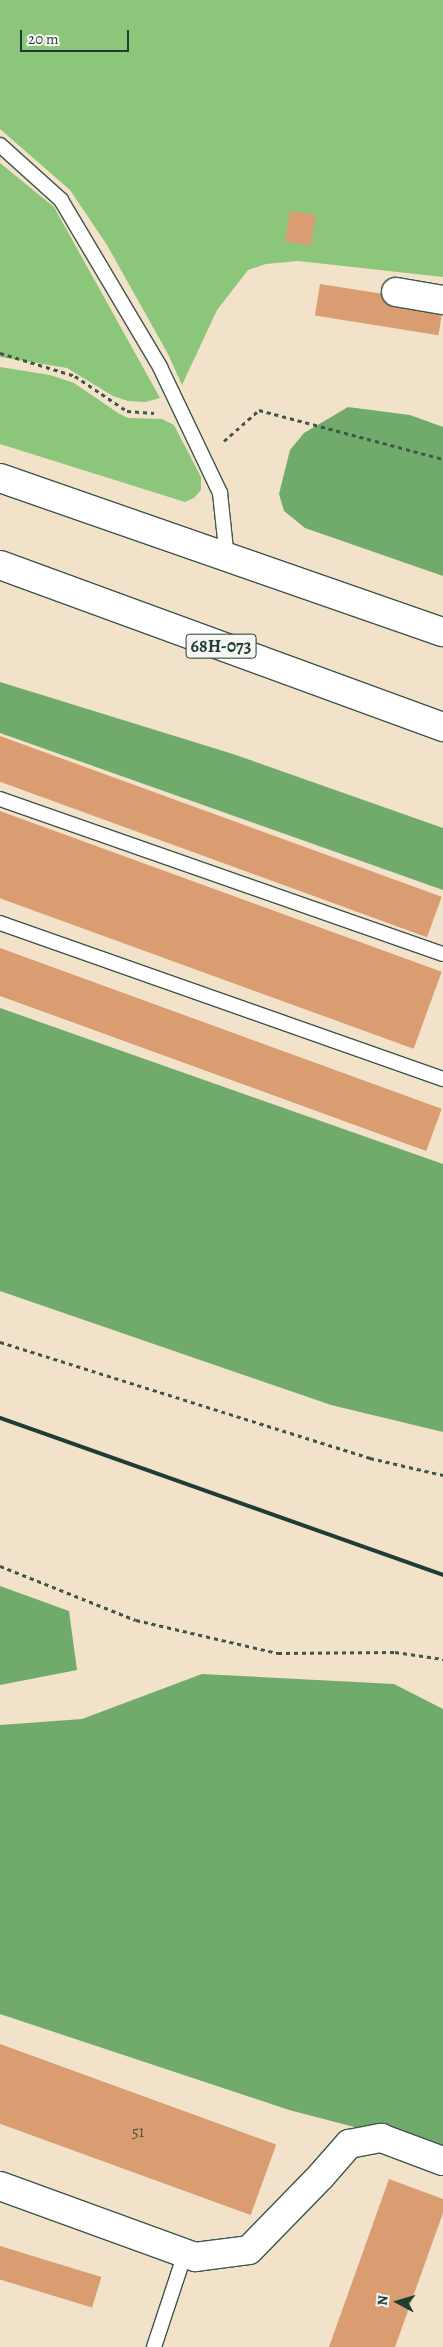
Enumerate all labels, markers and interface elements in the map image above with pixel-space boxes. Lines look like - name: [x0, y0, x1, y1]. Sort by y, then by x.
- scale bar: [22, 20, 131, 52]
- text: 20 m: [28, 29, 59, 49]
- road number: 68Н-073: [185, 630, 257, 661]
- house number: 51: [132, 2122, 144, 2142]
- north arrow: [373, 2277, 423, 2327]
- text: N: [373, 2294, 393, 2306]

